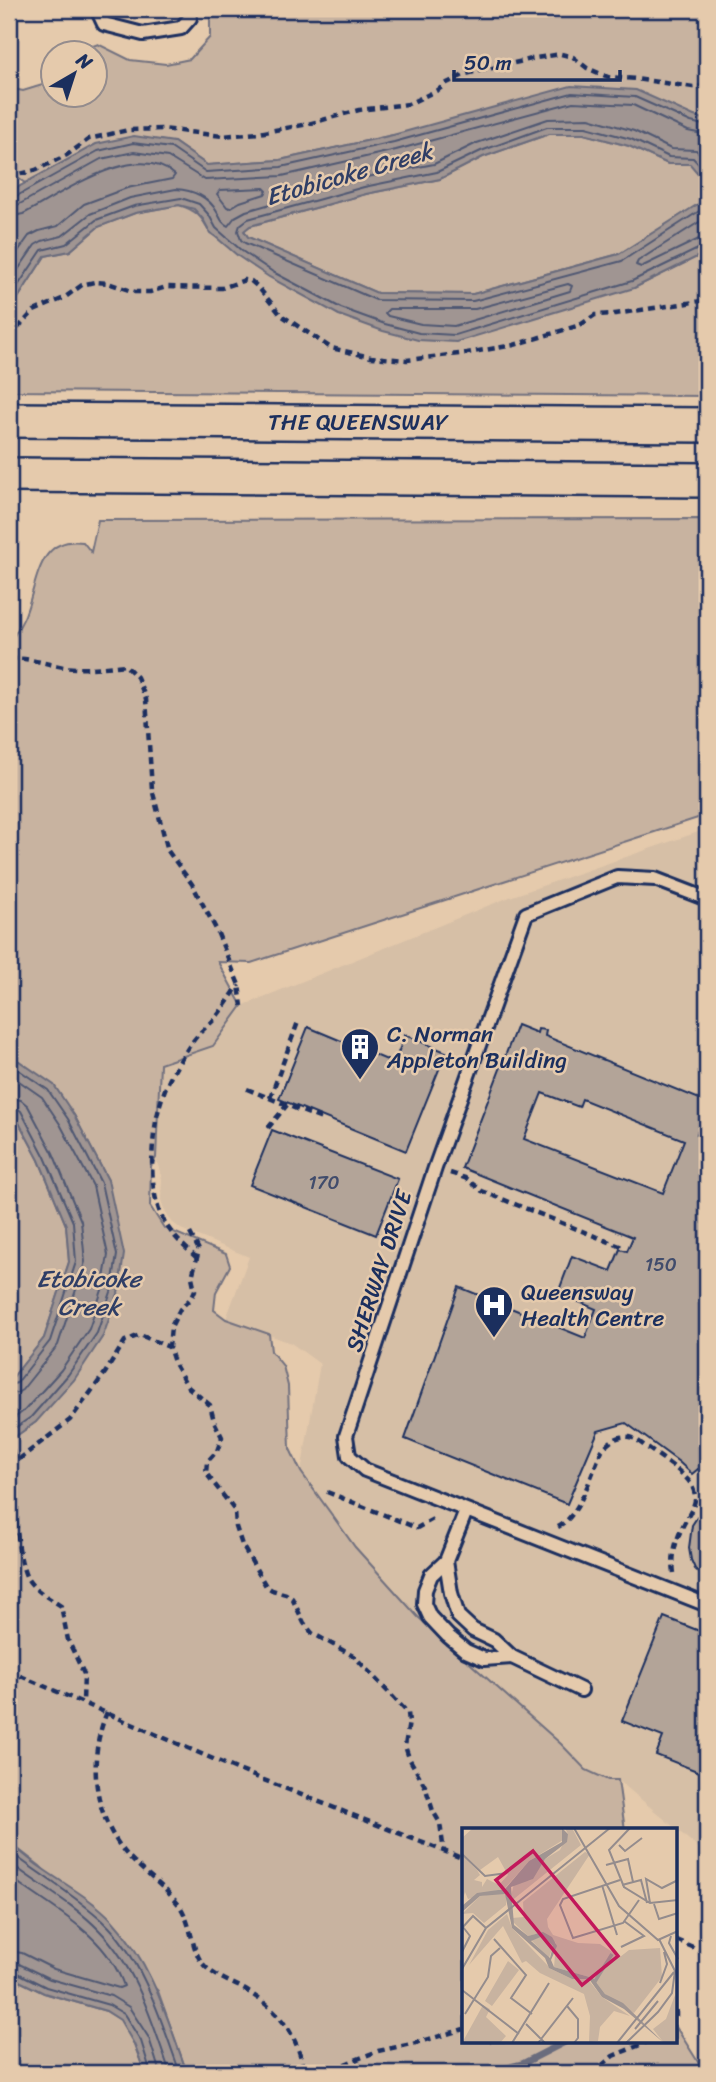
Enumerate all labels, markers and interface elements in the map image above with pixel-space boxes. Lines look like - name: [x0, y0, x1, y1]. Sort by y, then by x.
- north arrow: [38, 38, 108, 108]
- scale bar: [454, 38, 620, 82]
- text: N: [68, 44, 101, 79]
- text: 50 m: [464, 44, 512, 82]
- water label: Etobicoke Creek: [260, 130, 439, 218]
- street label: THE QUEENSWAY: [268, 402, 449, 443]
- place label: C. Norman Appleton Building: [386, 1014, 567, 1081]
- building icon: C. Norman Appleton Building: [339, 1026, 381, 1081]
- house number: 170: [308, 1166, 340, 1199]
- street label: SHERWAY DRIVE: [334, 1184, 425, 1357]
- house number: 150: [645, 1248, 677, 1281]
- water label: Etobicoke Creek: [37, 1258, 144, 1328]
- place label: Queensway Health Centre: [521, 1272, 665, 1339]
- hospital icon: Queensway Health Centre: [473, 1284, 515, 1339]
- inset map: [462, 1828, 678, 2044]

